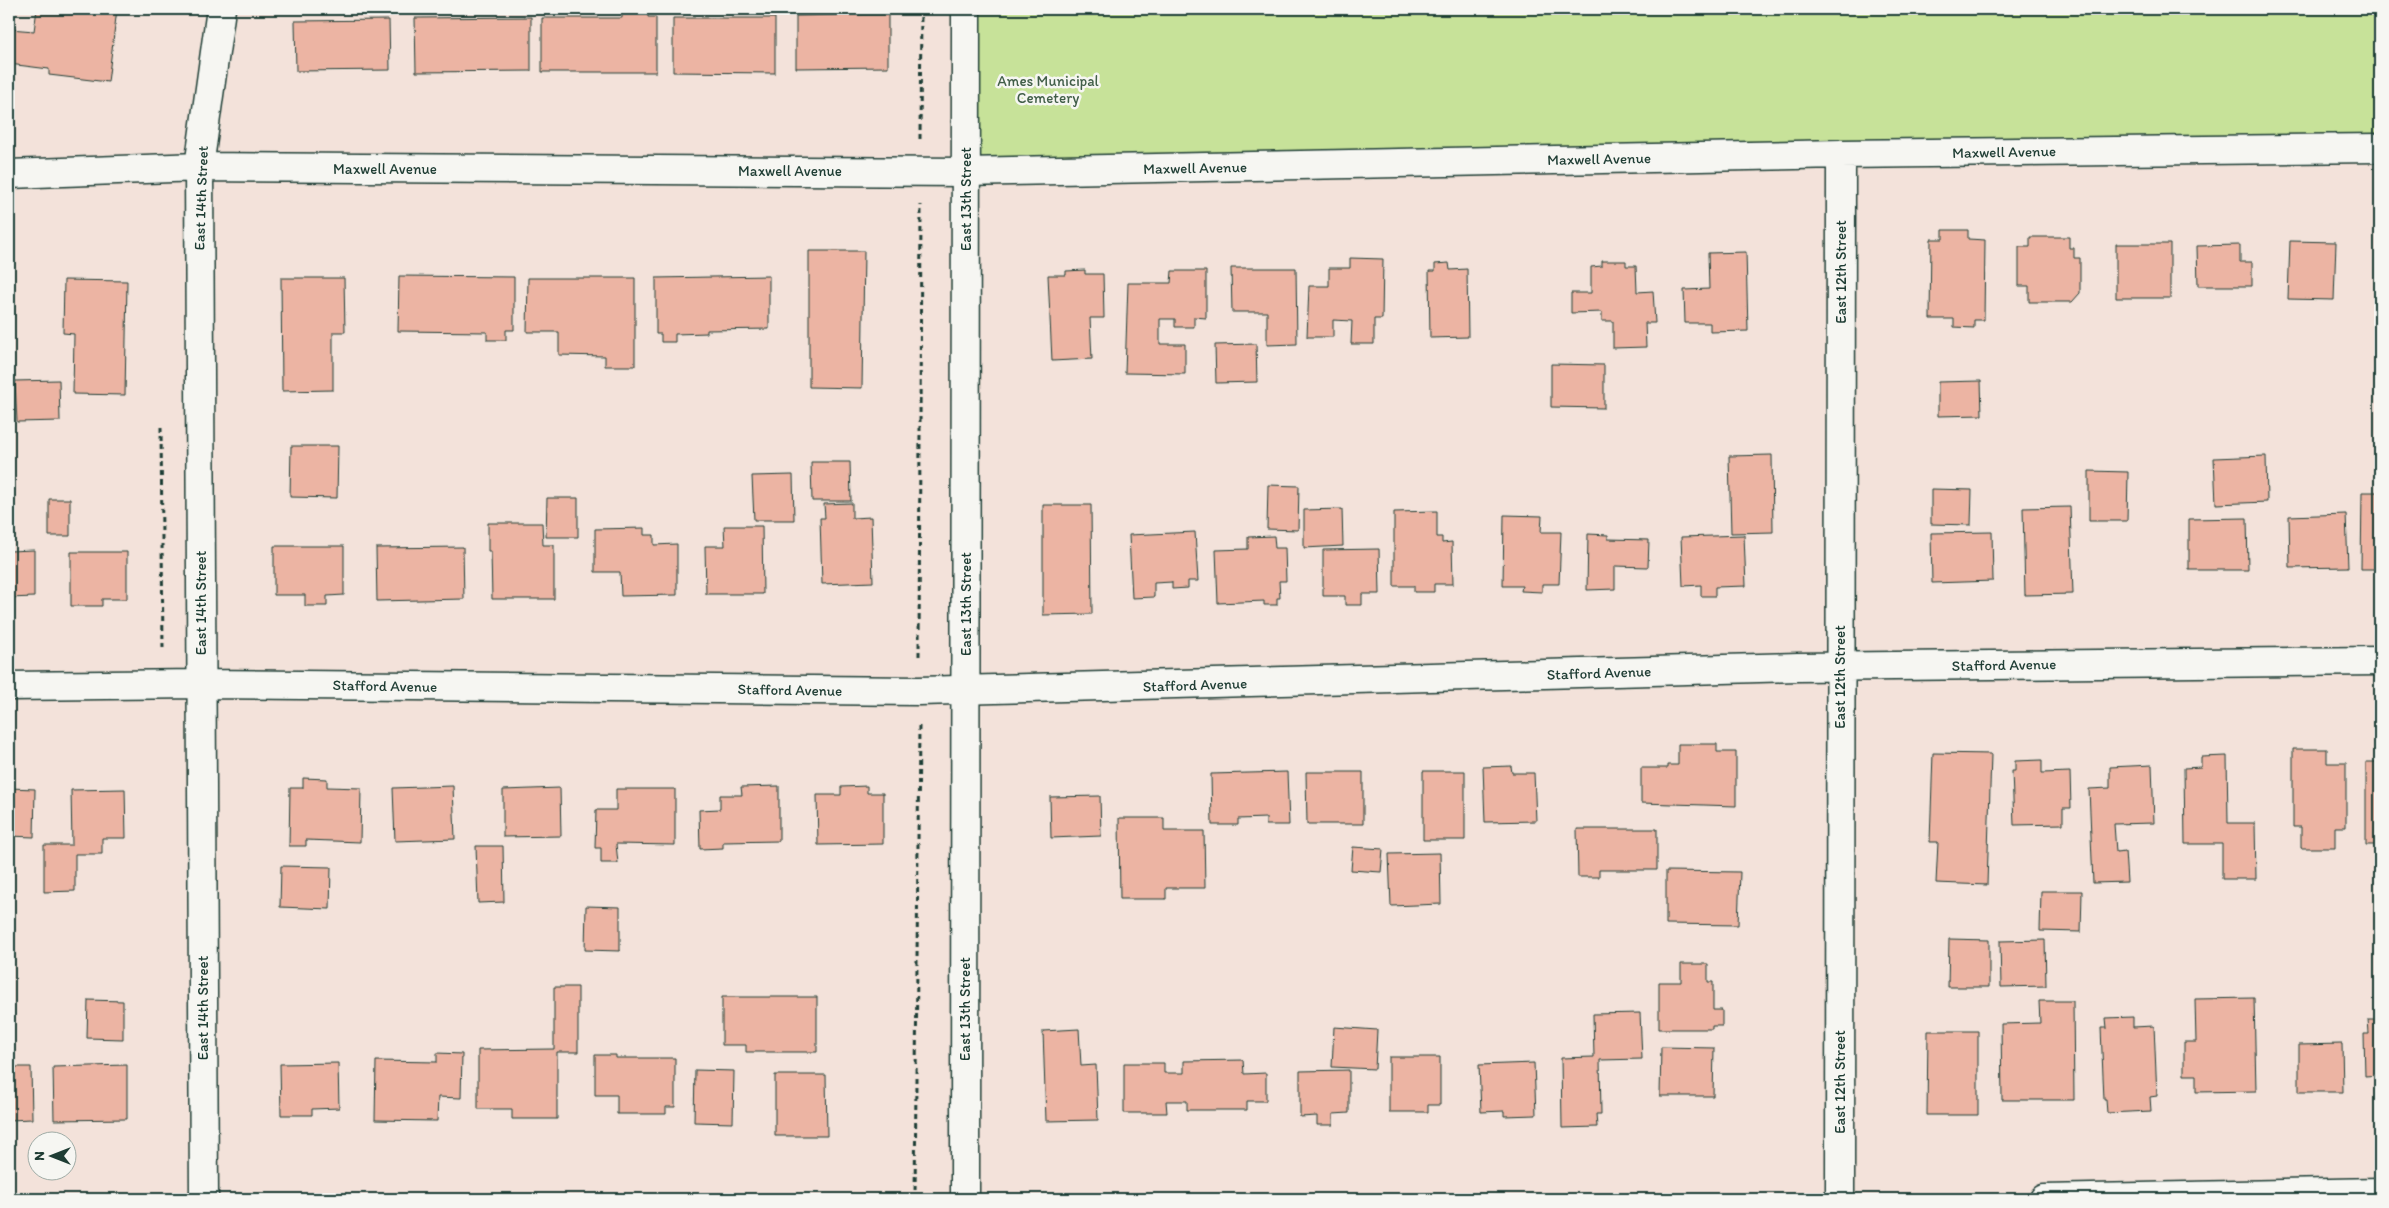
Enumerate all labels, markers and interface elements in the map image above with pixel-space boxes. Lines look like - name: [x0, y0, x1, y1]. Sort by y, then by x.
- park label: Ames Municipal Cemetery: [997, 72, 1100, 107]
- street label: Maxwell Avenue: [1952, 142, 2056, 162]
- street label: East 14th Street: [190, 145, 212, 251]
- street label: East 13th Street: [957, 147, 975, 251]
- street label: Maxwell Avenue: [1547, 149, 1651, 169]
- street label: Maxwell Avenue: [1143, 158, 1247, 178]
- street label: Maxwell Avenue: [333, 160, 437, 178]
- street label: Maxwell Avenue: [738, 162, 842, 180]
- street label: East 12th Street: [1832, 220, 1850, 324]
- street label: East 14th Street: [192, 550, 210, 655]
- street label: East 13th Street: [957, 552, 975, 656]
- street label: East 12th Street: [1831, 625, 1849, 729]
- street label: Stafford Avenue: [1952, 655, 2056, 675]
- street label: Stafford Avenue: [1546, 662, 1652, 684]
- street label: Stafford Avenue: [1142, 674, 1248, 696]
- street label: Stafford Avenue: [333, 676, 437, 696]
- street label: Stafford Avenue: [738, 680, 842, 700]
- street label: East 14th Street: [194, 955, 212, 1060]
- street label: East 13th Street: [956, 957, 974, 1061]
- street label: East 12th Street: [1831, 1030, 1849, 1134]
- north arrow: [28, 1130, 78, 1180]
- text: N: [31, 1151, 48, 1161]

